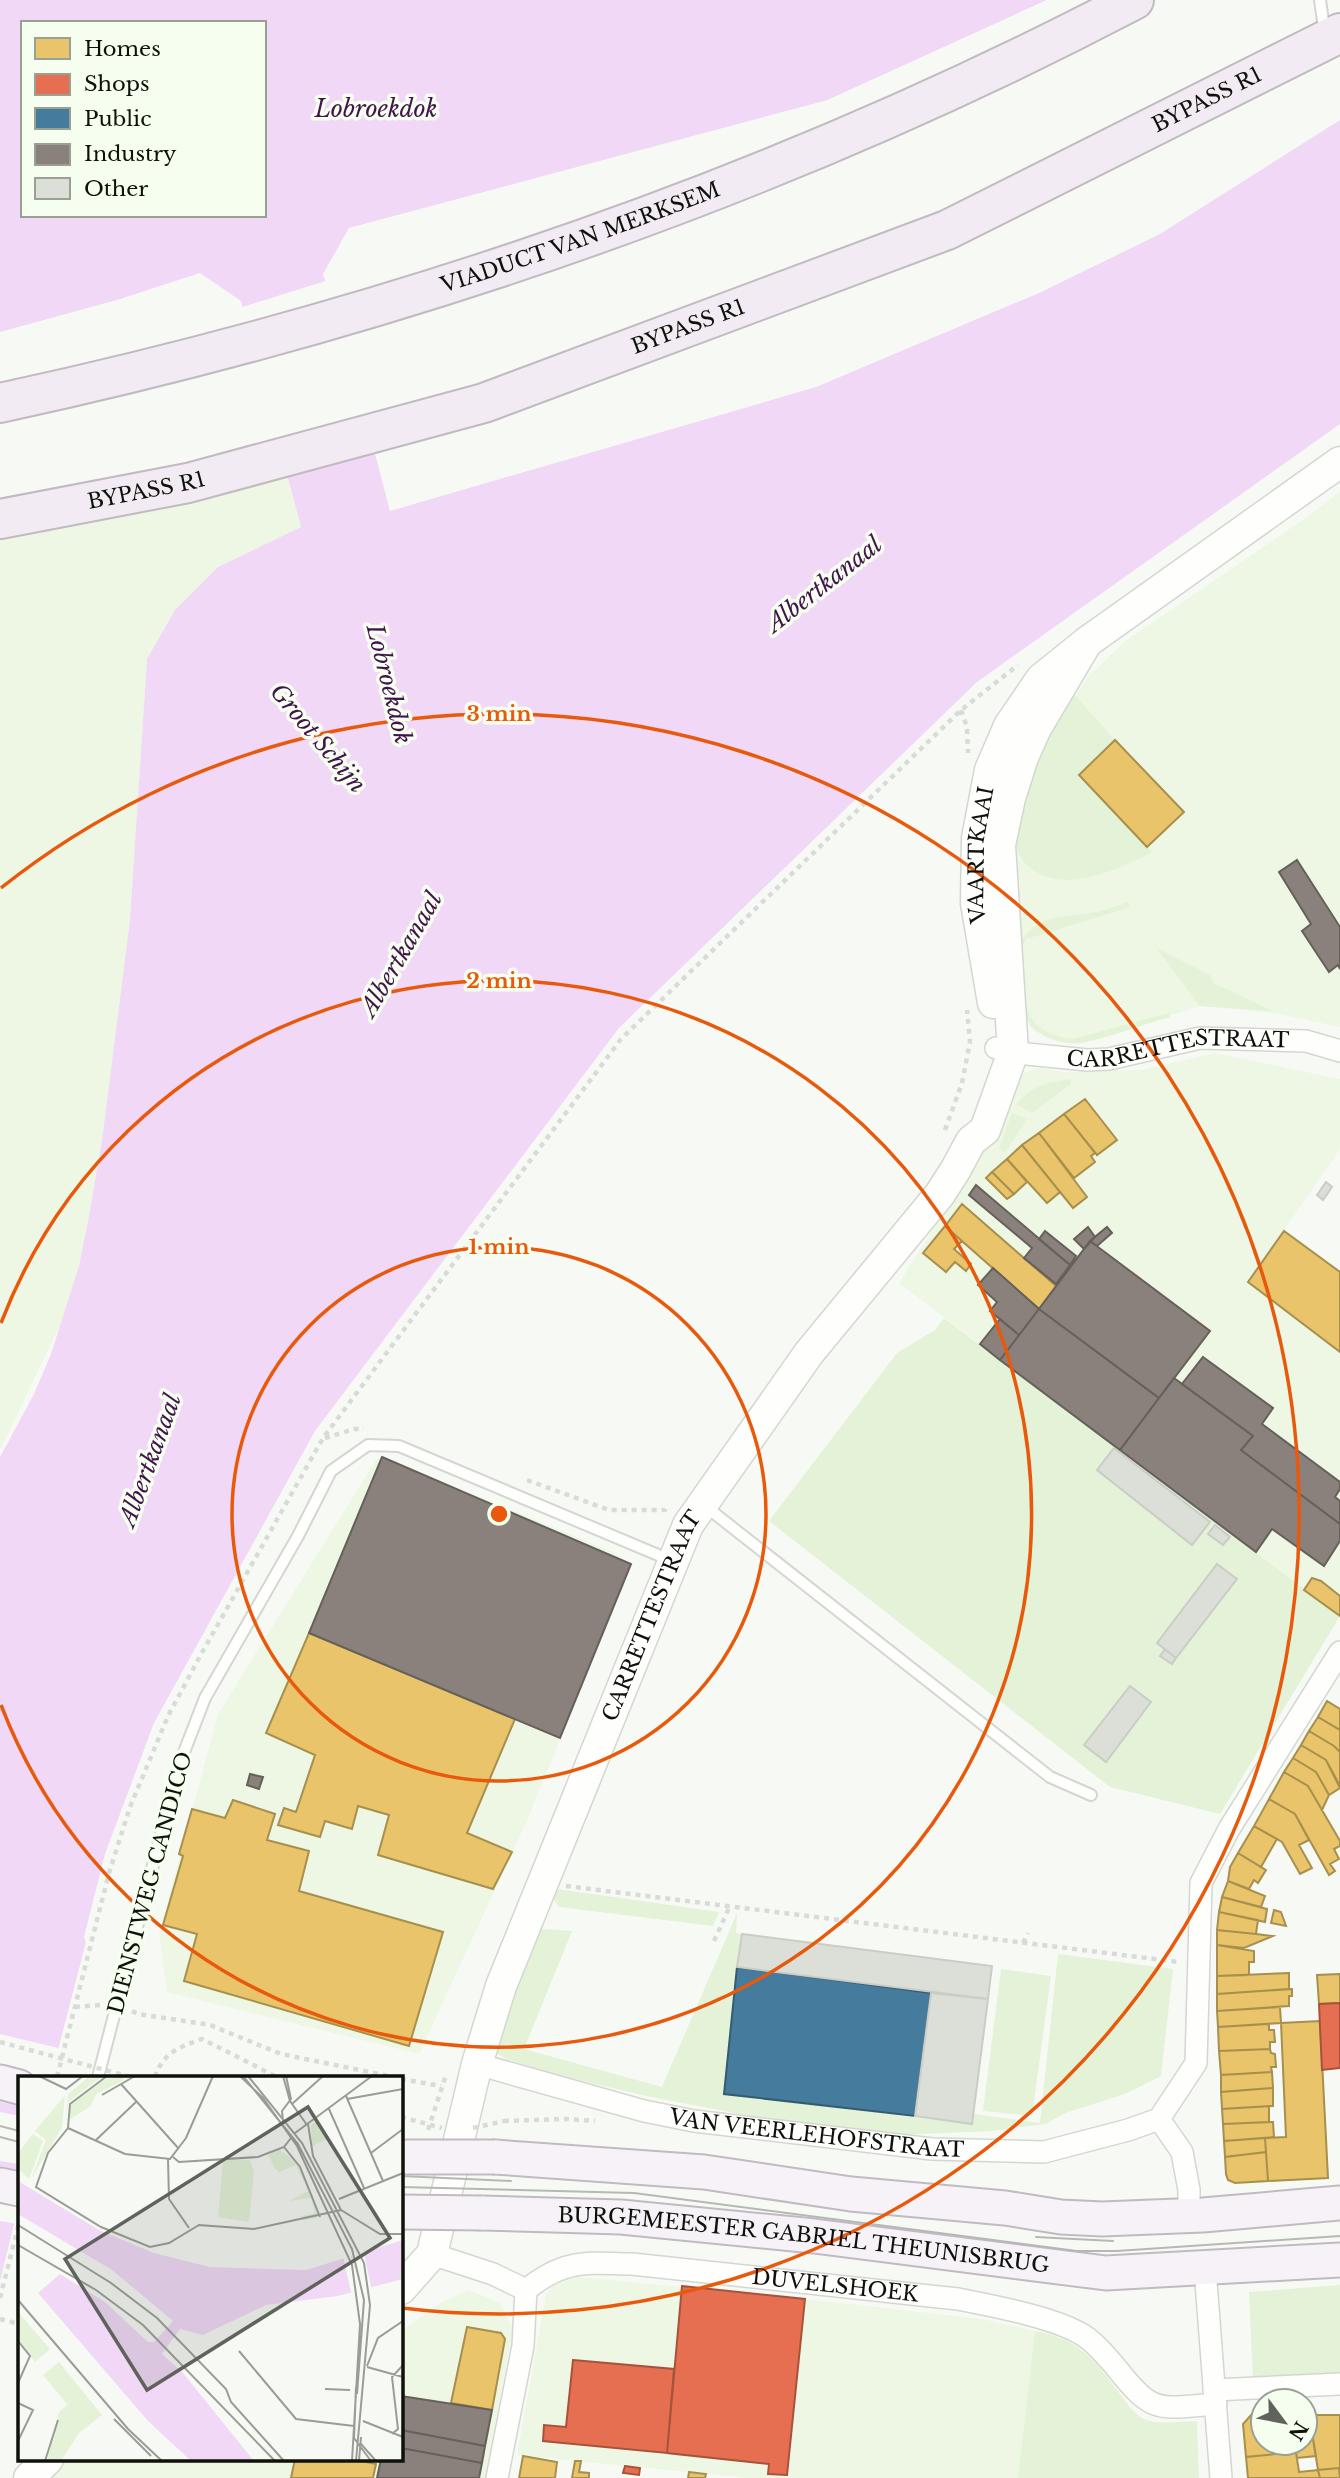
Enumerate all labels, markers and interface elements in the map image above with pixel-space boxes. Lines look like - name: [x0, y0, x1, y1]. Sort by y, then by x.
- legend: [21, 21, 266, 217]
- text: Homes: [84, 36, 161, 62]
- street label: BYPASS R1: [1148, 61, 1266, 138]
- text: Shops: [84, 71, 150, 97]
- water label: Lobroekdok: [314, 95, 437, 123]
- text: Public: [84, 106, 151, 132]
- text: Industry: [84, 141, 177, 167]
- text: Other: [84, 176, 148, 202]
- street label: VIADUCT VAN MERKSEM: [436, 176, 724, 299]
- street label: BYPASS R1: [628, 294, 749, 360]
- street label: BYPASS R1: [85, 466, 208, 515]
- water label: Albertkanaal: [759, 530, 888, 639]
- water label: Lobroekdok: [360, 620, 417, 747]
- water label: Groot Schijn: [264, 678, 372, 798]
- text: 3 min: [466, 701, 532, 727]
- street label: VAARTKAAI: [963, 784, 1000, 926]
- water label: Albertkanaal: [353, 886, 448, 1024]
- text: 2 min: [466, 968, 532, 994]
- street label: CARRETTESTRAAT: [1065, 1025, 1290, 1073]
- text: 1 min: [469, 1234, 529, 1260]
- water label: Albertkanaal: [112, 1389, 187, 1533]
- centre of rings: [487, 1502, 511, 1526]
- street label: CARRETTESTRAAT: [597, 1506, 707, 1725]
- street label: DIENSTWEG CANDICO: [102, 1749, 198, 2017]
- inset map: [18, 2076, 402, 2460]
- street label: VAN VEERLEHOFSTRAAT: [666, 2103, 965, 2163]
- street label: BURGEMEESTER GABRIEL THEUNISBRUG: [557, 2202, 1051, 2279]
- street label: DUVELSHOEK: [751, 2264, 920, 2308]
- north arrow: [1249, 2387, 1319, 2457]
- text: N: [1283, 2417, 1312, 2445]

